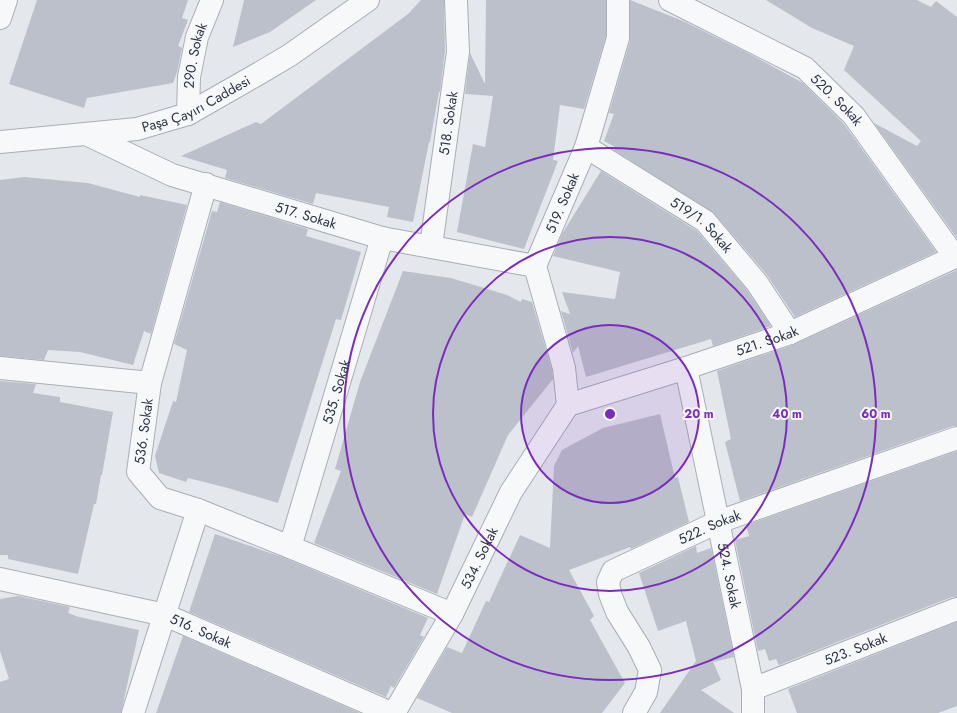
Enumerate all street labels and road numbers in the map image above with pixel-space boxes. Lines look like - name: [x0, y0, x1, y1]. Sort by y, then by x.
- street label: 290. Sokak: [178, 19, 212, 89]
- street label: 520. Sokak: [806, 69, 868, 130]
- street label: Paşa Çayırı Caddesi: [139, 70, 254, 137]
- street label: 518. Sokak: [434, 89, 463, 156]
- street label: 519. Sokak: [540, 169, 584, 236]
- street label: 519/1. Sokak: [667, 192, 738, 258]
- street label: 517. Sokak: [273, 197, 340, 234]
- street label: 521. Sokak: [733, 320, 802, 361]
- street label: 535. Sokak: [317, 356, 356, 426]
- street label: 536. Sokak: [129, 396, 158, 466]
- street label: 522. Sokak: [675, 504, 744, 549]
- street label: 534. Sokak: [456, 523, 503, 592]
- street label: 524. Sokak: [713, 541, 746, 611]
- street label: 516. Sokak: [167, 608, 236, 653]
- street label: 523. Sokak: [821, 627, 891, 670]

